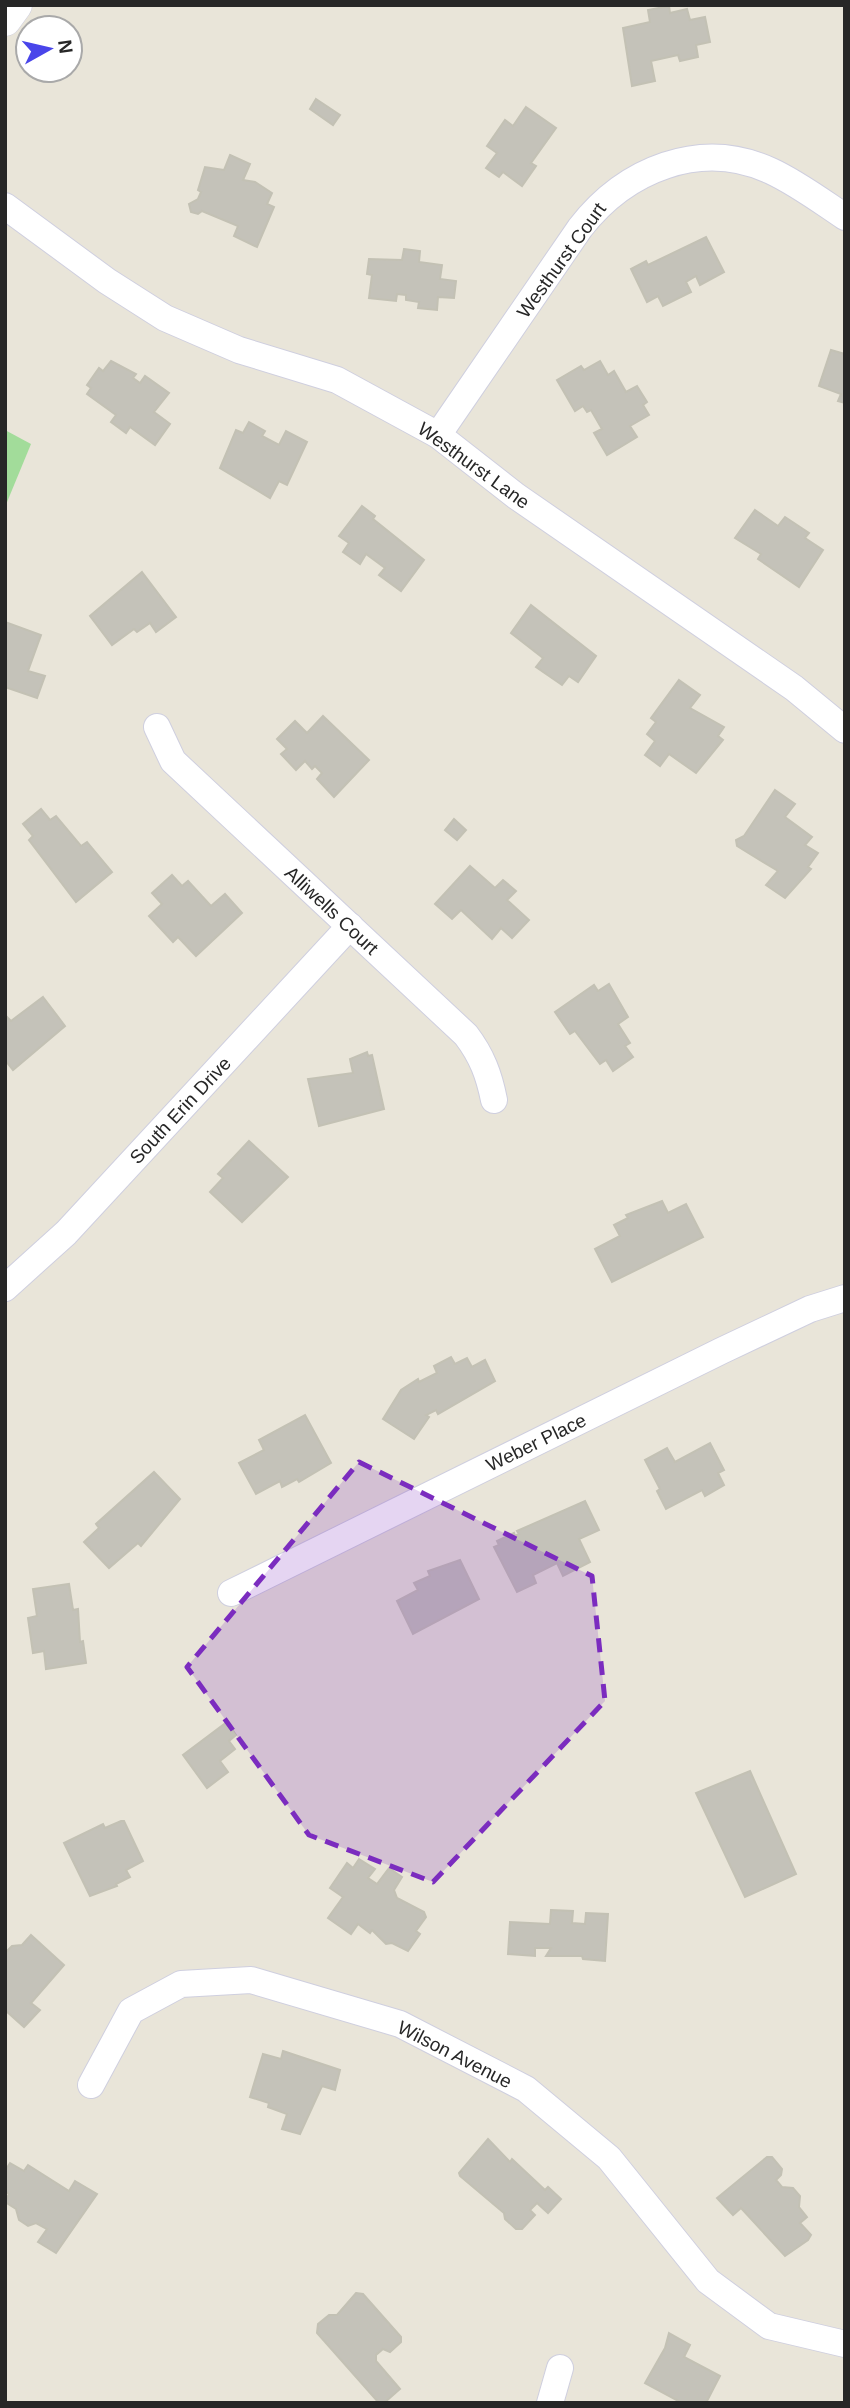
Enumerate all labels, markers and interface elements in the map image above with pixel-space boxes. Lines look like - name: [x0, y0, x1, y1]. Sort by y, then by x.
- north arrow: [14, 14, 84, 84]
- text: N: [54, 38, 77, 55]
- street label: Westhurst Court: [513, 198, 611, 322]
- street label: Westhurst Lane: [414, 418, 534, 513]
- street label: Alliwells Court: [281, 862, 383, 959]
- street label: South Erin Drive: [126, 1053, 235, 1168]
- street label: Weber Place: [483, 1409, 590, 1476]
- street label: Wilson Avenue: [394, 2017, 515, 2092]

